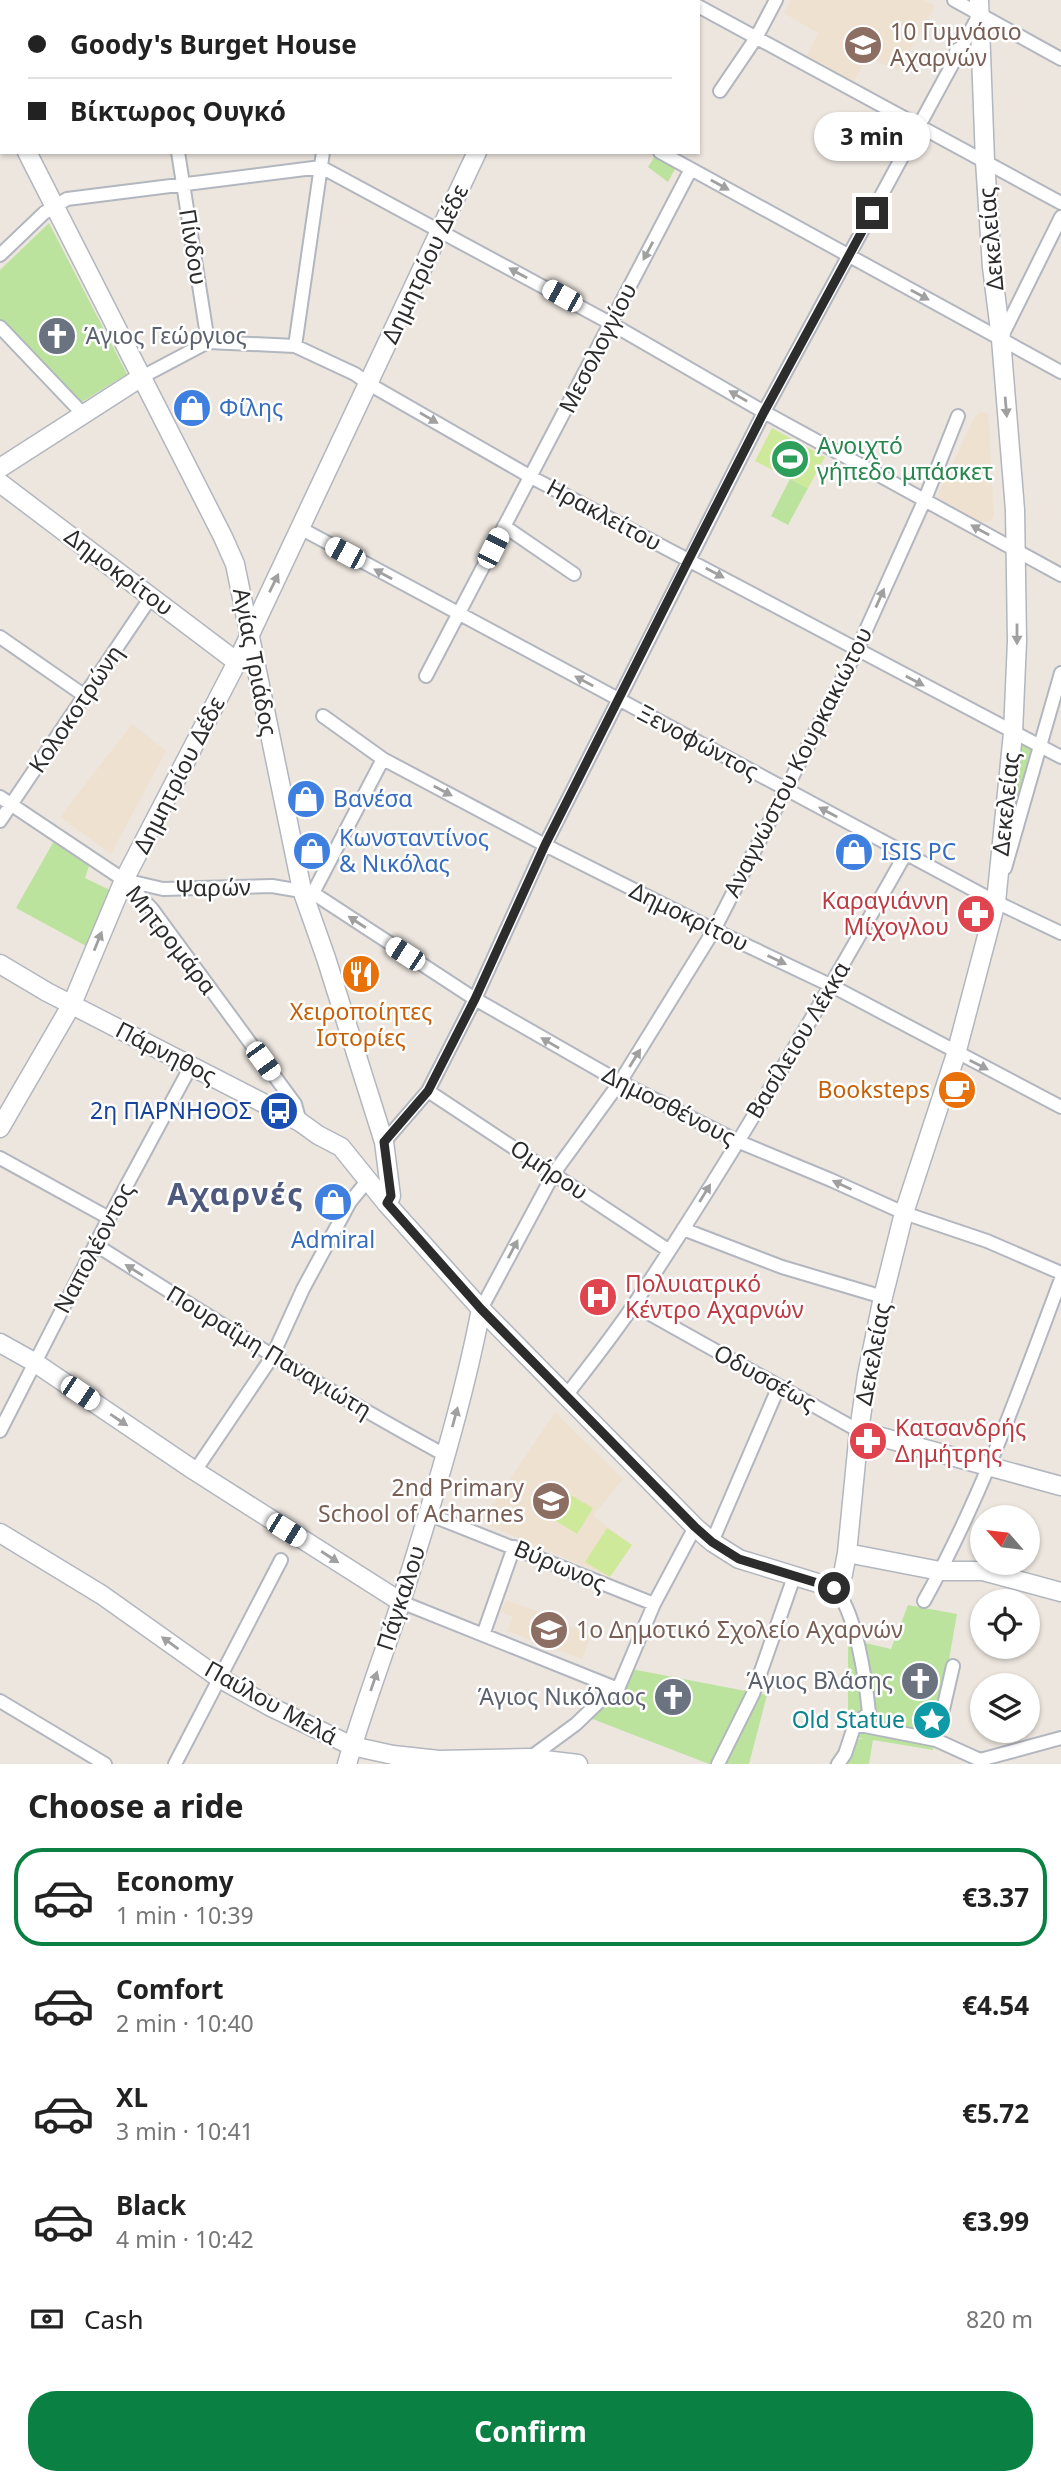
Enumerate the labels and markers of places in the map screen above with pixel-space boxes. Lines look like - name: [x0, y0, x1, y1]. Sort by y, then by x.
- place label: 10 Γυμνάσιο Αχαρνών: [890, 15, 1022, 73]
- school or university icon: 10 Γυμνάσιο Αχαρνών: [842, 24, 884, 66]
- church icon: Άγιος Γεώργιος: [36, 315, 78, 357]
- place label: Άγιος Γεώργιος: [84, 319, 247, 351]
- shop icon: Φίλης: [171, 387, 213, 429]
- place label: Φίλης: [219, 391, 283, 423]
- place label: Ανοιχτό γήπεδο μπάσκετ: [817, 429, 993, 487]
- sports icon: Ανοιχτό γήπεδο μπάσκετ: [769, 438, 811, 480]
- shop icon: Βανέσα: [285, 778, 327, 820]
- place label: Βανέσα: [333, 782, 413, 814]
- place label: Κωνσταντίνος & Νικόλας: [339, 821, 489, 879]
- shop icon: Κωνσταντίνος & Νικόλας: [291, 830, 333, 872]
- shop icon: ISIS PC: [833, 831, 875, 873]
- place label: ISIS PC: [881, 835, 956, 867]
- place label: Καραγιάννη Μίχογλου: [821, 884, 949, 942]
- pharmacy icon: Καραγιάννη Μίχογλου: [955, 893, 997, 935]
- restaurant icon: Χειροποίητες Ιστορίες: [340, 953, 382, 995]
- place label: Χειροποίητες Ιστορίες: [290, 995, 432, 1053]
- cafe icon: Booksteps: [936, 1069, 978, 1111]
- place label: Booksteps: [817, 1073, 930, 1105]
- bus stop icon: 2η ΠΑΡΝΗΘΟΣ: [258, 1090, 300, 1132]
- place label: 2η ΠΑΡΝΗΘΟΣ: [90, 1094, 252, 1126]
- shop icon: Admiral: [312, 1181, 354, 1223]
- place label: Admiral: [291, 1223, 375, 1255]
- place label: Πολυιατρικό Κέντρο Αχαρνών: [625, 1267, 804, 1325]
- hospital icon: Πολυιατρικό Κέντρο Αχαρνών: [577, 1276, 619, 1318]
- place label: Κατσανδρής Δημήτρης: [895, 1411, 1026, 1469]
- pharmacy icon: Κατσανδρής Δημήτρης: [847, 1420, 889, 1462]
- place label: 2nd Primary School of Acharnes: [318, 1471, 524, 1529]
- school or university icon: 2nd Primary School of Acharnes: [530, 1480, 572, 1522]
- school or university icon: 1ο Δημοτικό Σχολείο Αχαρνών: [528, 1609, 570, 1651]
- place label: 1ο Δημοτικό Σχολείο Αχαρνών: [576, 1613, 903, 1645]
- church icon: Άγιος Βλάσης: [899, 1660, 941, 1702]
- place label: Άγιος Βλάσης: [747, 1664, 893, 1696]
- church icon: Άγιος Νικόλαος: [652, 1676, 694, 1718]
- place label: Άγιος Νικόλαος: [478, 1680, 646, 1712]
- place icon: Old Statue: [911, 1699, 953, 1741]
- place label: Old Statue: [792, 1703, 905, 1735]

